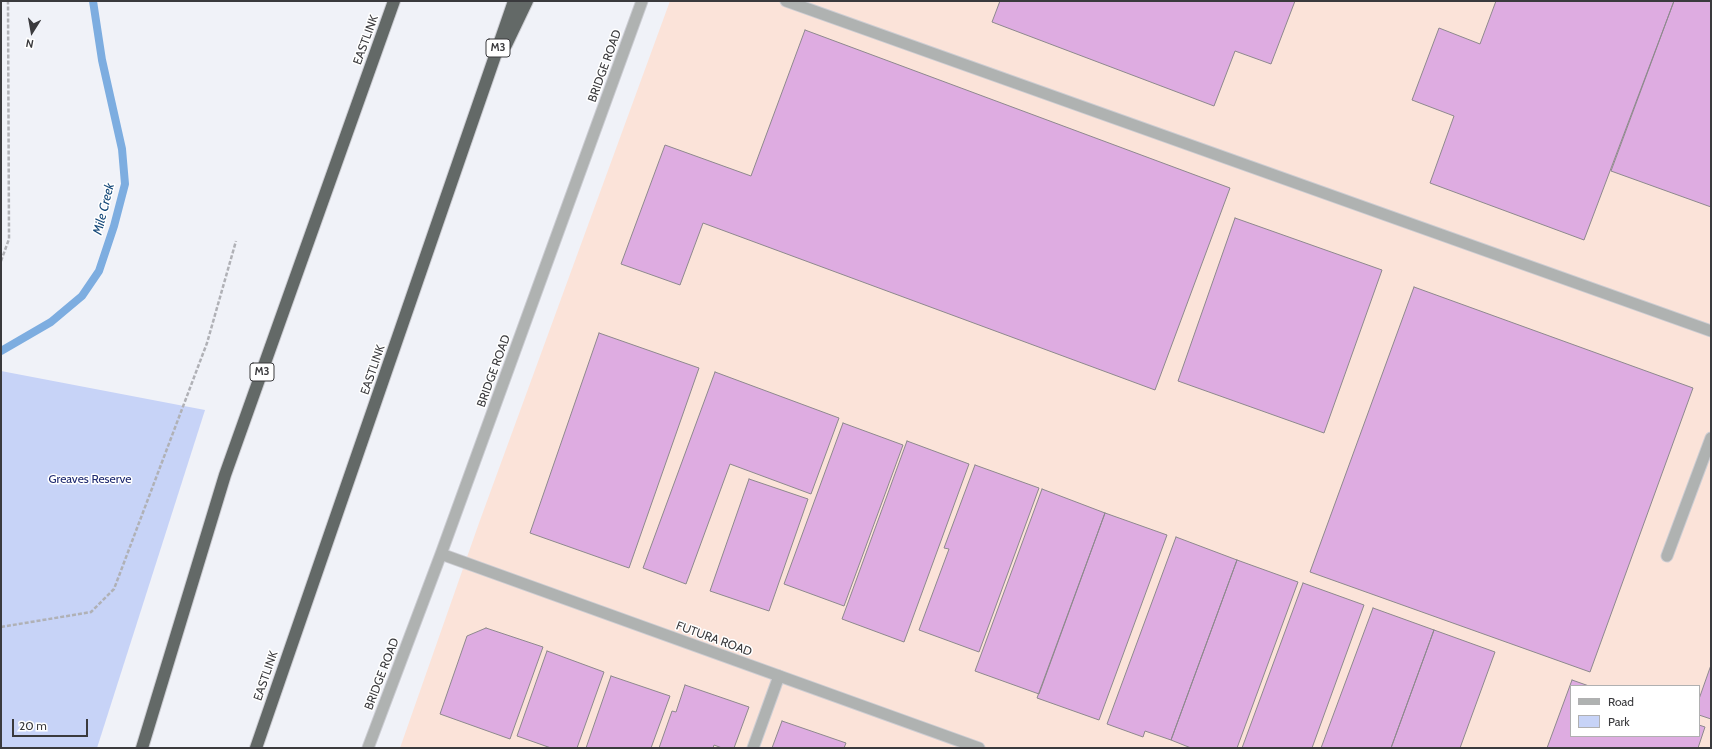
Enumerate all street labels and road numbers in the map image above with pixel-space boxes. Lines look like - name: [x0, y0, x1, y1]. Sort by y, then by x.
- street label: EASTLINK: [350, 13, 382, 67]
- street label: BRIDGE ROAD: [585, 28, 625, 104]
- road number: M3: [486, 39, 510, 57]
- street label: BRIDGE ROAD: [474, 333, 514, 409]
- street label: EASTLINK: [358, 343, 388, 397]
- road number: M3: [250, 363, 274, 381]
- street label: FUTURA ROAD: [674, 619, 754, 659]
- street label: BRIDGE ROAD: [362, 636, 402, 712]
- street label: EASTLINK: [251, 649, 281, 703]

